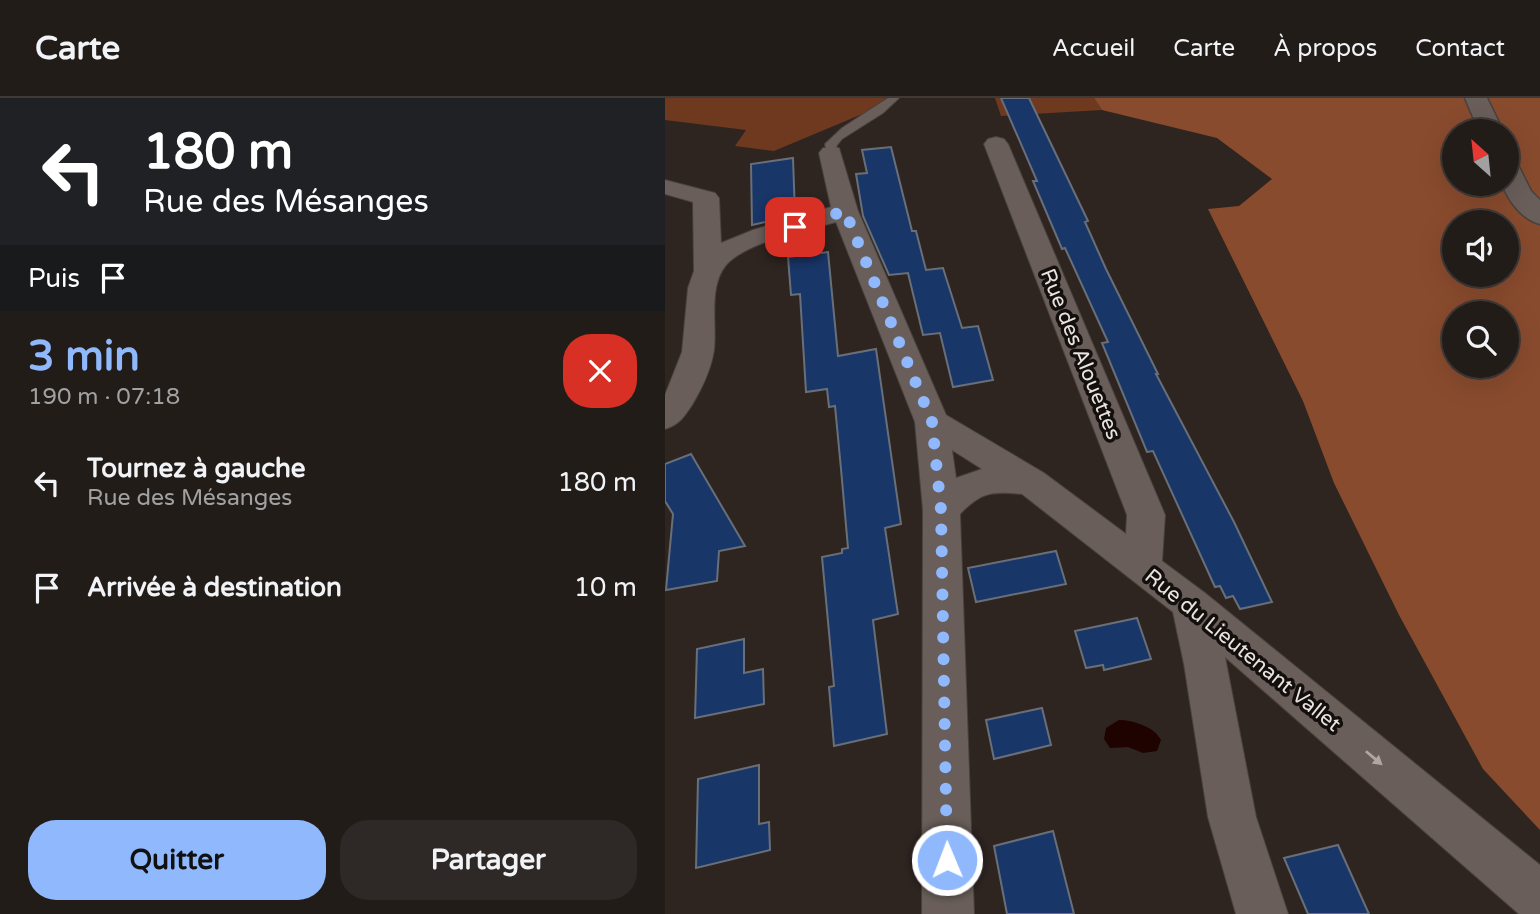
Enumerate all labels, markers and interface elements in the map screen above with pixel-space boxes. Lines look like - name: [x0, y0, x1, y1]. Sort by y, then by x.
- text: Carte: [35, 29, 120, 68]
- text: Accueil: [1052, 34, 1135, 63]
- text: Carte: [1173, 34, 1235, 63]
- text: À propos: [1273, 34, 1377, 63]
- text: Contact: [1415, 34, 1505, 63]
- north arrow: [1442, 119, 1519, 196]
- map controls: [1442, 119, 1519, 378]
- text: 180 m: [143, 123, 293, 182]
- icon: left: [28, 126, 119, 217]
- text: Rue des Mésanges: [143, 183, 429, 221]
- pin: [765, 197, 825, 257]
- icon: arrive: [776, 208, 814, 246]
- button: sound: [1442, 210, 1519, 287]
- icon: arrive: [94, 259, 132, 297]
- text: Puis: [28, 263, 80, 294]
- street label: Rue des Alouettes: [1035, 265, 1126, 443]
- button: search: [1442, 301, 1519, 378]
- text: 3 min: [28, 331, 140, 382]
- button: close: [563, 334, 637, 408]
- text: 190 m · 07:18: [28, 383, 180, 411]
- text: Tournez à gauche: [87, 453, 306, 484]
- icon: left: [28, 464, 66, 502]
- text: 180 m: [557, 467, 637, 498]
- text: Rue des Mésanges: [87, 484, 292, 512]
- street label: Rue du Lieutenant Vallet: [1140, 564, 1346, 737]
- icon: arrive: [28, 569, 66, 607]
- text: Arrivée à destination: [87, 572, 342, 603]
- text: 10 m: [574, 572, 637, 603]
- one-way arrow: [1366, 750, 1383, 765]
- button: Quitter: [28, 820, 326, 900]
- button: Partager: [340, 820, 637, 900]
- position arrow: [910, 823, 984, 897]

